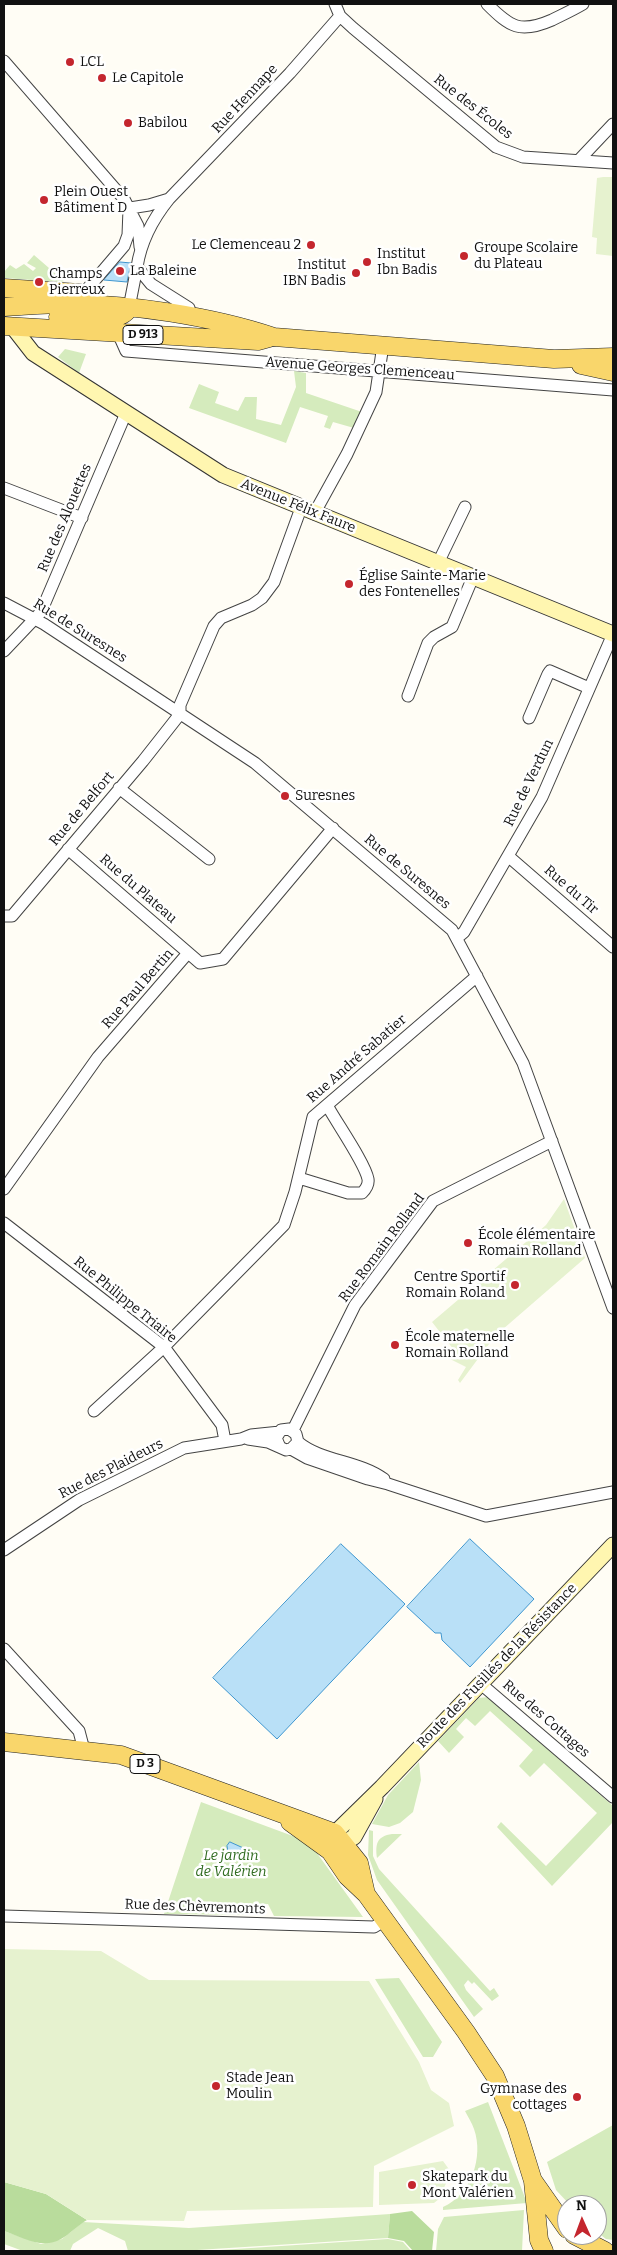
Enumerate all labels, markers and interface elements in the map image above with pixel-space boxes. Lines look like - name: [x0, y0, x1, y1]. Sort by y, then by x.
- place label: LCL: [80, 54, 104, 70]
- marker: LCL: [64, 56, 76, 68]
- street label: Rue Hennape: [209, 61, 281, 137]
- place label: Le Capitole: [112, 70, 184, 86]
- street label: Rue des Écoles: [430, 71, 516, 143]
- marker: Le Capitole: [96, 72, 108, 84]
- place label: Babilou: [138, 115, 187, 131]
- marker: Babilou: [122, 117, 134, 129]
- place label: Plein Ouest Bâtiment D: [54, 184, 128, 216]
- marker: Plein Ouest Bâtiment D: [38, 194, 50, 206]
- place label: Le Clemenceau 2: [191, 237, 301, 253]
- marker: Le Clemenceau 2: [305, 239, 317, 251]
- place label: Groupe Scolaire du Plateau: [474, 240, 578, 272]
- place label: Institut Ibn Badis: [377, 246, 437, 278]
- marker: Groupe Scolaire du Plateau: [458, 250, 470, 262]
- marker: Institut Ibn Badis: [361, 256, 373, 268]
- place label: Institut IBN Badis: [283, 257, 346, 290]
- place label: La Baleine: [130, 263, 197, 279]
- marker: La Baleine: [114, 265, 126, 277]
- place label: Champs Pierreux: [49, 266, 105, 298]
- marker: Institut IBN Badis: [350, 267, 362, 279]
- marker: Champs Pierreux: [33, 276, 45, 288]
- road number: D 913: [123, 326, 163, 344]
- street label: Avenue Georges Clemenceau: [265, 354, 455, 384]
- street label: Rue des Alouettes: [35, 461, 95, 575]
- street label: Avenue Félix Faure: [238, 475, 358, 537]
- place label: Église Sainte-Marie des Fontenelles: [359, 568, 486, 600]
- marker: Église Sainte-Marie des Fontenelles: [343, 578, 355, 590]
- street label: Rue de Suresnes: [30, 595, 130, 667]
- street label: Rue de Verdun: [501, 737, 557, 829]
- street label: Rue de Belfort: [46, 769, 118, 849]
- place label: Suresnes: [295, 788, 355, 804]
- marker: Suresnes: [279, 790, 291, 802]
- street label: Rue de Suresnes: [361, 831, 453, 913]
- street label: Rue du Plateau: [96, 851, 180, 927]
- street label: Rue du Tir: [541, 862, 601, 918]
- street label: Rue Paul Bertin: [99, 946, 177, 1032]
- street label: Rue André Sabatier: [304, 1011, 410, 1107]
- street label: Rue Romain Rolland: [336, 1190, 428, 1306]
- place label: École élémentaire Romain Rolland: [478, 1227, 595, 1260]
- marker: École élémentaire Romain Rolland: [462, 1237, 474, 1249]
- street label: Rue Philippe Triaire: [70, 1253, 180, 1347]
- place label: Centre Sportif Romain Roland: [406, 1269, 505, 1302]
- marker: Centre Sportif Romain Roland: [509, 1279, 521, 1291]
- place label: École maternelle Romain Rolland: [405, 1329, 515, 1361]
- marker: École maternelle Romain Rolland: [389, 1339, 401, 1351]
- street label: Rue des Plaideurs: [56, 1435, 166, 1503]
- street label: Route des Fusillés de la Résistance: [414, 1580, 580, 1752]
- street label: Rue des Cottages: [499, 1677, 593, 1761]
- road number: D 3: [130, 1755, 160, 1774]
- park label: Le jardin de Valérien: [196, 1848, 266, 1880]
- street label: Rue des Chèvremonts: [124, 1896, 266, 1918]
- place label: Stade Jean Moulin: [226, 2070, 294, 2102]
- marker: Stade Jean Moulin: [210, 2080, 222, 2092]
- place label: Gymnase des cottages: [480, 2081, 567, 2114]
- marker: Gymnase des cottages: [571, 2091, 583, 2103]
- place label: Skatepark du Mont Valérien: [422, 2169, 514, 2202]
- marker: Skatepark du Mont Valérien: [406, 2179, 418, 2191]
- north arrow: [557, 2195, 607, 2245]
- text: N: [576, 2197, 587, 2214]

